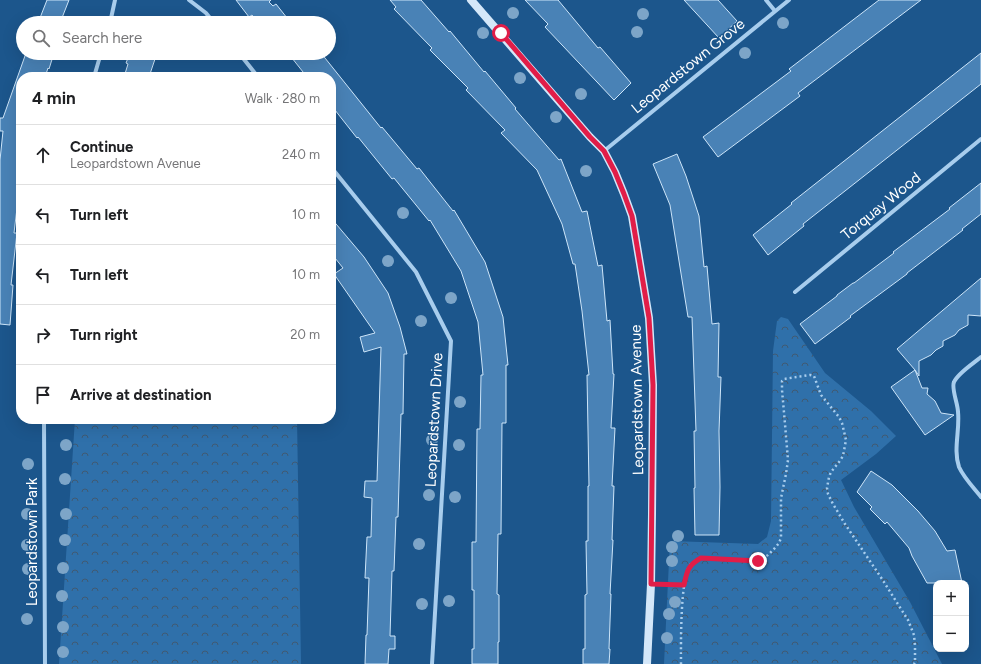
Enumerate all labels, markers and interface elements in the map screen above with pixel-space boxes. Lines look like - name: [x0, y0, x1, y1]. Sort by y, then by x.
- street label: Leopardstown Grove: [628, 15, 748, 117]
- search box: [16, 16, 336, 60]
- route start: [492, 24, 510, 42]
- icon: search: [30, 27, 52, 49]
- text: Search here: [62, 29, 142, 47]
- text: 4 min: [32, 88, 76, 108]
- text: Walk · 280 m: [245, 91, 320, 106]
- text: Continue: [70, 138, 133, 156]
- icon: ahead: [32, 144, 54, 166]
- text: 240 m: [282, 147, 320, 162]
- text: Leopardstown Avenue: [70, 156, 201, 171]
- street label: Torquay Wood: [838, 168, 924, 244]
- icon: left: [32, 204, 54, 226]
- text: Turn left: [70, 206, 128, 224]
- text: 10 m: [292, 207, 320, 222]
- icon: left: [32, 264, 54, 286]
- text: Turn left: [70, 266, 128, 284]
- text: 10 m: [292, 267, 320, 282]
- icon: right: [32, 324, 54, 346]
- street label: Leopardstown Avenue: [627, 324, 647, 476]
- text: Turn right: [70, 326, 138, 344]
- text: 20 m: [290, 327, 320, 342]
- street label: Leopardstown Drive: [421, 352, 447, 488]
- icon: arrive: [32, 384, 54, 406]
- text: Arrive at destination: [70, 386, 211, 404]
- street label: Leopardstown Park: [23, 477, 41, 606]
- route end: [749, 552, 767, 570]
- map controls: [933, 580, 969, 652]
- button: +: [933, 580, 969, 616]
- button: −: [933, 616, 969, 652]

